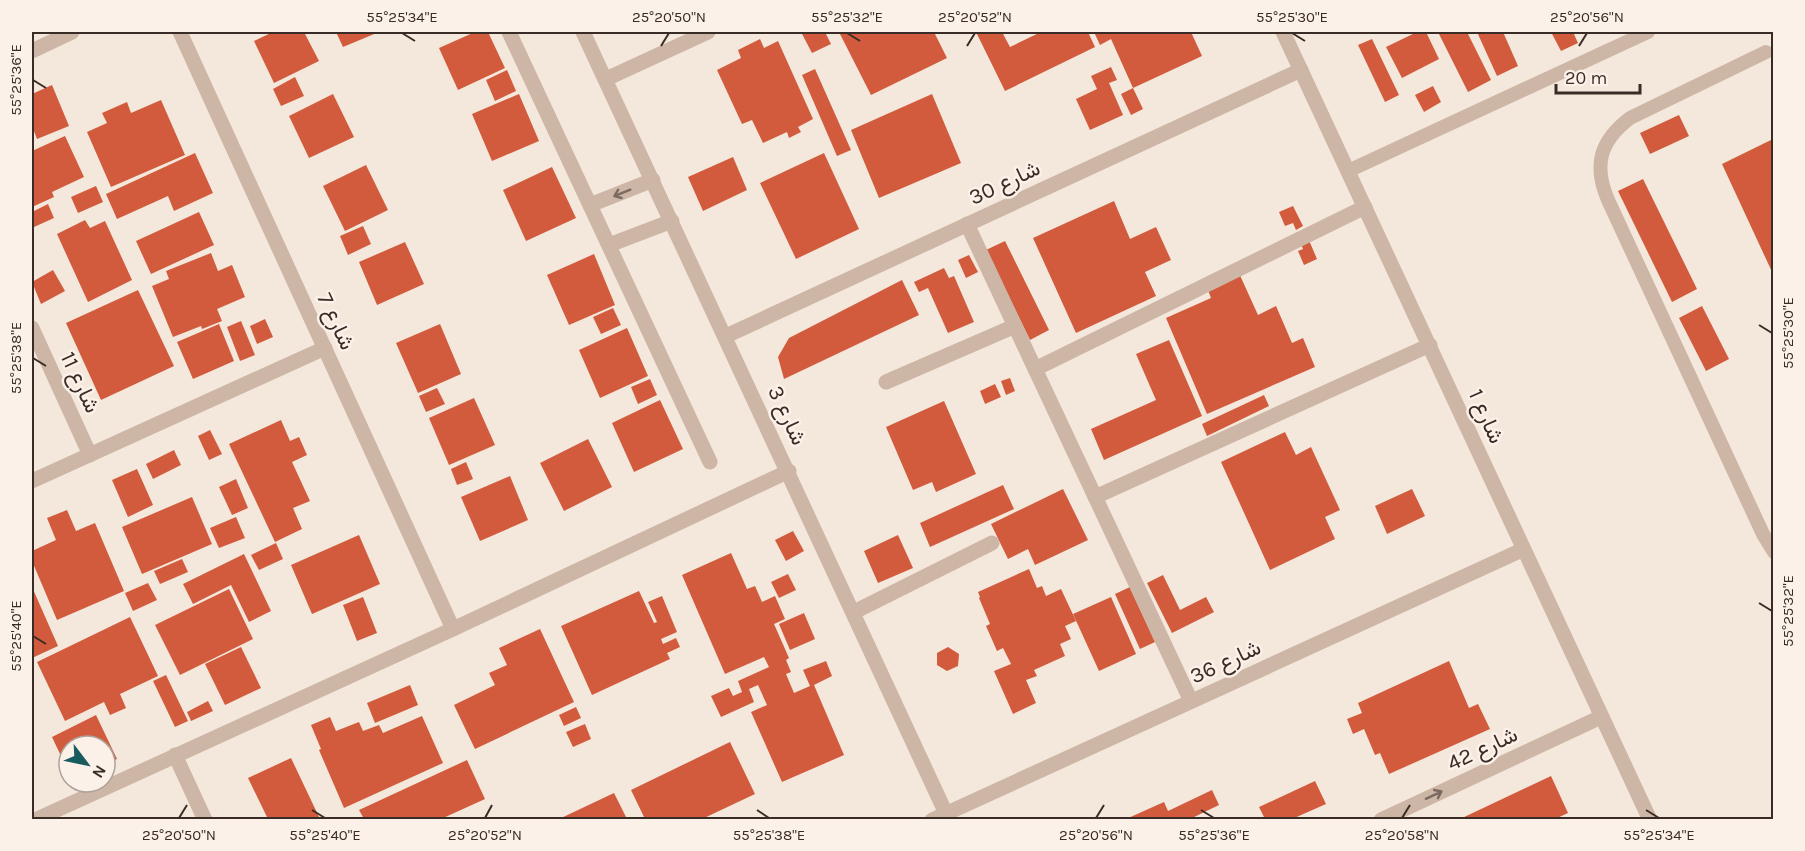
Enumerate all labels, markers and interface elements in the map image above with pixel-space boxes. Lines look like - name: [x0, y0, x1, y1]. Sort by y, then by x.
- text: 55°25'34"E: [366, 8, 438, 26]
- text: 25°20'50"N: [632, 8, 706, 26]
- text: 55°25'32"E: [811, 8, 883, 26]
- text: 25°20'52"N: [938, 8, 1012, 26]
- text: 55°25'30"E: [1256, 8, 1328, 26]
- text: 25°20'56"N: [1550, 8, 1624, 26]
- text: 55°25'36"E: [7, 44, 25, 116]
- scale bar: [1556, 57, 1640, 95]
- text: 20 m: [1565, 67, 1607, 89]
- street label: شارع 30: [965, 155, 1045, 212]
- one-way arrow: [613, 188, 631, 199]
- street label: شارع 7: [311, 289, 361, 354]
- text: 55°25'30"E: [1779, 297, 1797, 369]
- text: 55°25'38"E: [7, 322, 25, 394]
- street label: شارع 11: [54, 348, 105, 417]
- street label: شارع 3: [761, 382, 812, 450]
- street label: شارع 1: [1462, 385, 1510, 448]
- text: 55°25'32"E: [1779, 575, 1797, 647]
- text: 55°25'40"E: [7, 600, 25, 672]
- street label: شارع 36: [1186, 634, 1265, 690]
- street label: شارع 42: [1443, 721, 1522, 777]
- north arrow: [57, 734, 117, 794]
- text: N: [88, 762, 110, 782]
- one-way arrow: [1425, 788, 1443, 800]
- text: 25°20'50"N: [142, 826, 216, 844]
- text: 55°25'40"E: [289, 826, 361, 844]
- text: 25°20'52"N: [448, 826, 522, 844]
- text: 55°25'38"E: [733, 826, 805, 844]
- text: 25°20'56"N: [1059, 826, 1133, 844]
- text: 55°25'36"E: [1178, 826, 1250, 844]
- text: 25°20'58"N: [1365, 826, 1439, 844]
- text: 55°25'34"E: [1623, 826, 1695, 844]

